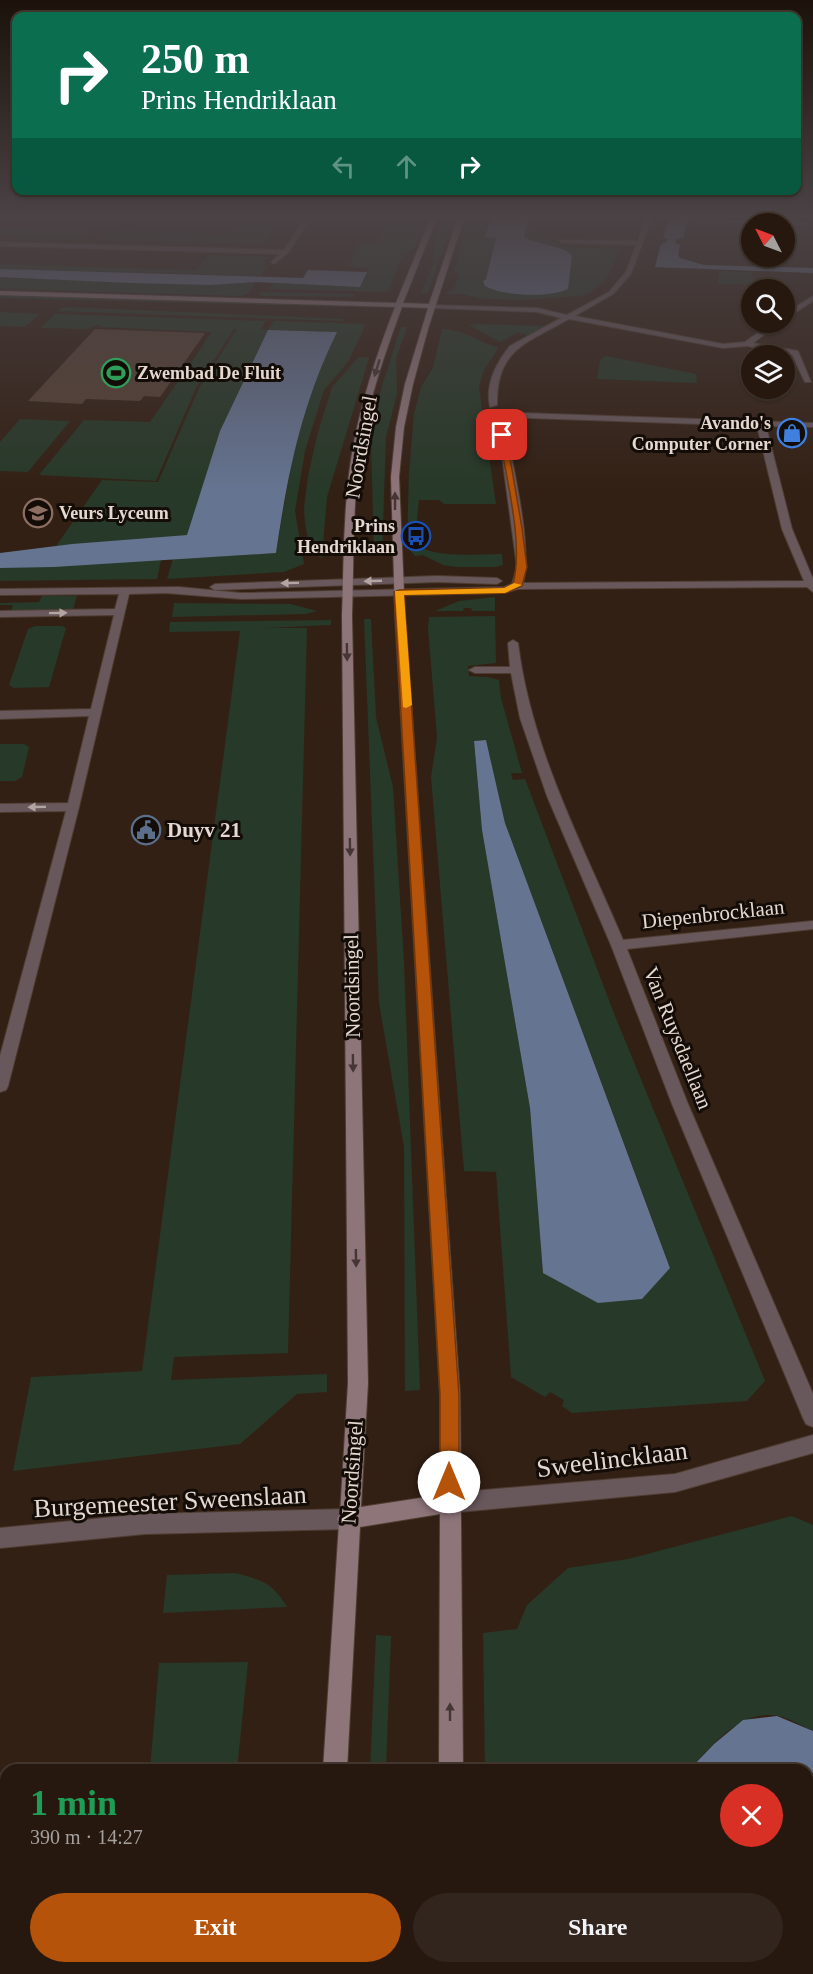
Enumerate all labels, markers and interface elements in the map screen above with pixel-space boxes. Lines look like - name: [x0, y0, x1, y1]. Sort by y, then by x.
- icon: right: [42, 36, 120, 114]
- text: 250 m: [141, 36, 250, 82]
- text: Prins Hendriklaan: [141, 85, 337, 115]
- icon: left: [327, 150, 360, 183]
- icon: ahead: [390, 150, 423, 183]
- icon: right: [453, 150, 486, 183]
- north arrow: [741, 213, 795, 267]
- map controls: [741, 213, 795, 399]
- button: search: [741, 279, 795, 333]
- button: layers: [741, 345, 795, 399]
- sports icon: Zwembad De Fluit: [100, 357, 132, 389]
- one-way arrow: [372, 359, 382, 377]
- place label: Zwembad De Fluit: [137, 363, 281, 383]
- street label: Noordsingel: [340, 394, 382, 500]
- pin: [476, 409, 527, 460]
- place label: Avando's Computer Corner: [632, 413, 771, 454]
- shop icon: Avando's Computer Corner: [776, 417, 808, 449]
- icon: arrive: [485, 418, 518, 451]
- one-way arrow: [391, 492, 400, 511]
- school or university icon: Veurs Lyceum: [22, 497, 54, 529]
- place label: Veurs Lyceum: [59, 503, 169, 523]
- place label: Prins Hendriklaan: [297, 516, 395, 557]
- bus stop icon: Prins Hendriklaan: [400, 520, 432, 552]
- one-way arrow: [364, 577, 383, 586]
- one-way arrow: [280, 579, 299, 588]
- one-way arrow: [49, 608, 68, 618]
- one-way arrow: [343, 642, 352, 661]
- one-way arrow: [27, 803, 46, 812]
- public building icon: Duyv 21: [130, 814, 162, 846]
- place label: Duyv 21: [167, 818, 241, 842]
- one-way arrow: [345, 837, 355, 856]
- street label: Diepenbrocklaan: [640, 895, 786, 933]
- street label: Noordsingel: [339, 934, 365, 1038]
- street label: Van Ruysdaellaan: [639, 963, 718, 1113]
- one-way arrow: [349, 1053, 358, 1072]
- one-way arrow: [351, 1248, 361, 1267]
- street label: Noordsingel: [336, 1419, 368, 1525]
- street label: Sweelincklaan: [535, 1436, 689, 1483]
- position arrow: [417, 1450, 481, 1514]
- street label: Burgemeester Sweenslaan: [33, 1480, 307, 1523]
- one-way arrow: [445, 1702, 455, 1721]
- text: 1 min: [30, 1783, 117, 1823]
- button: close: [720, 1784, 783, 1847]
- text: 390 m · 14:27: [30, 1826, 143, 1848]
- button: Exit: [30, 1893, 401, 1962]
- button: Share: [413, 1893, 783, 1962]

